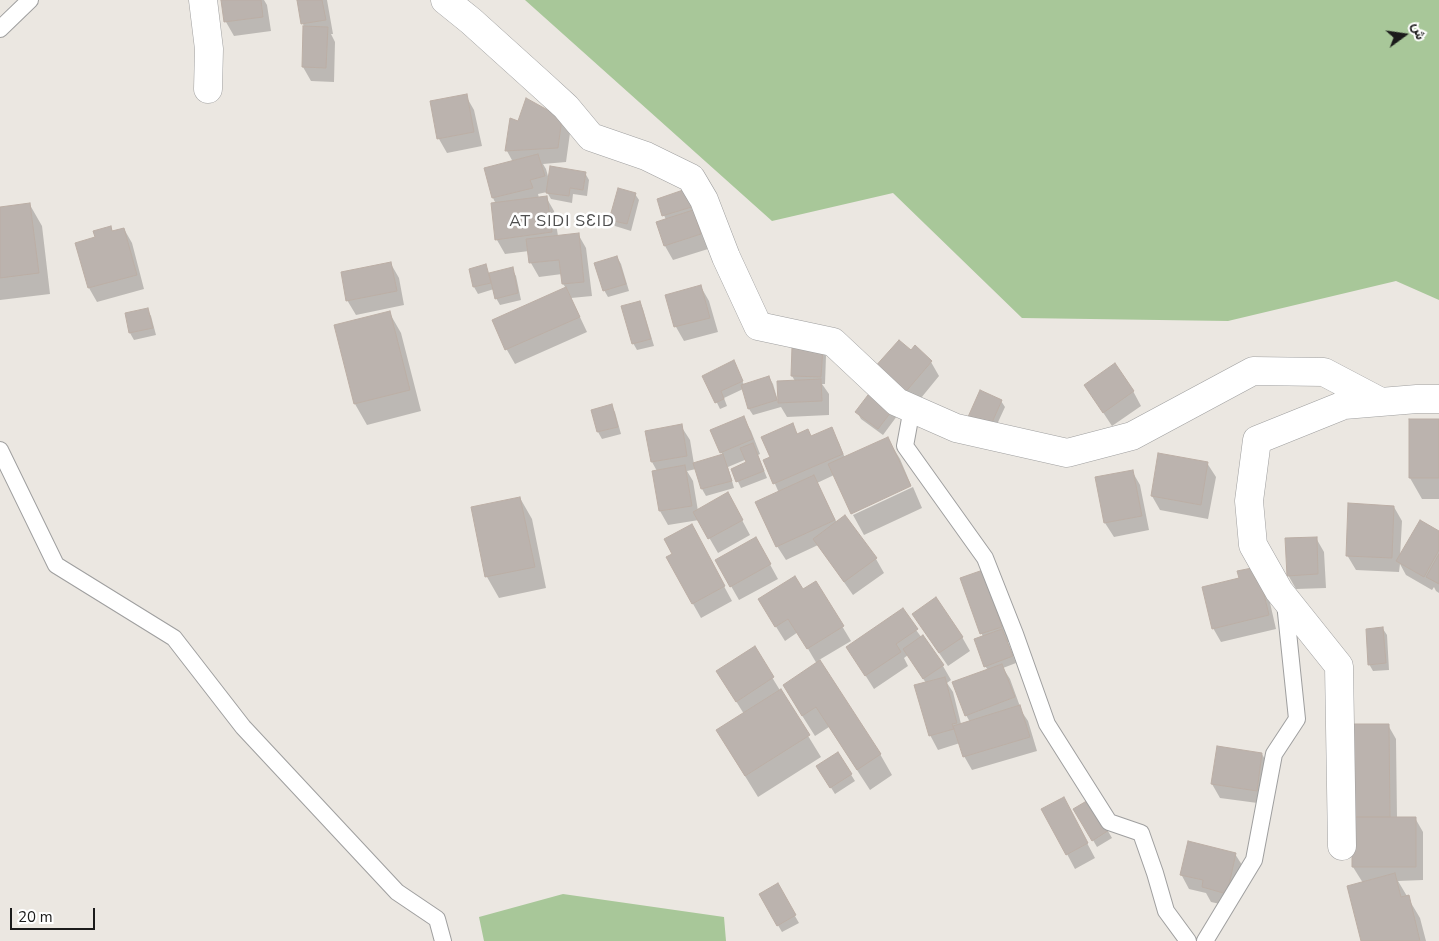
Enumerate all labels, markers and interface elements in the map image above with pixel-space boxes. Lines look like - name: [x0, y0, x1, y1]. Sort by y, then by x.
- north arrow: [1379, 10, 1429, 60]
- text: ش: [1408, 21, 1430, 42]
- district label: AT SIDI SƐID: [508, 212, 616, 232]
- scale bar: [12, 898, 98, 930]
- text: 20 m: [18, 907, 53, 927]

